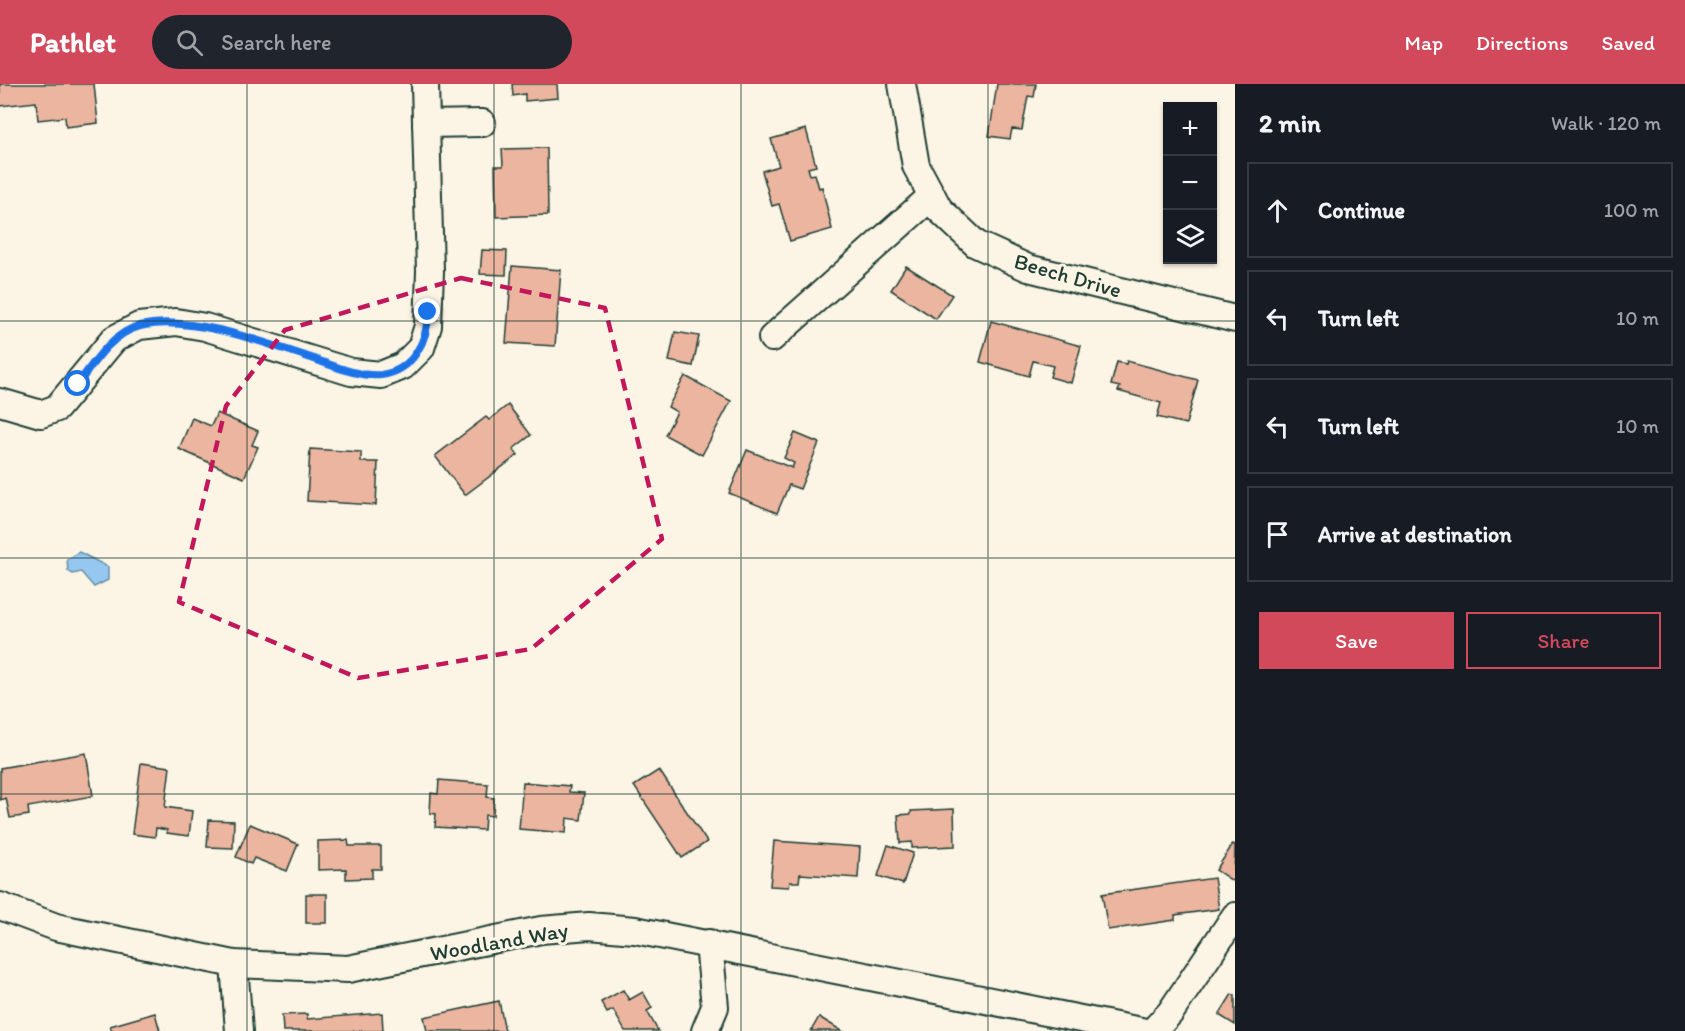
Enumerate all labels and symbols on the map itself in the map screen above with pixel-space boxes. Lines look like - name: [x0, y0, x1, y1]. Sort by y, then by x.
- street label: Beech Drive: [1011, 247, 1125, 304]
- route end: [414, 298, 440, 324]
- route start: [64, 370, 90, 396]
- street label: Woodland Way: [428, 916, 571, 967]

